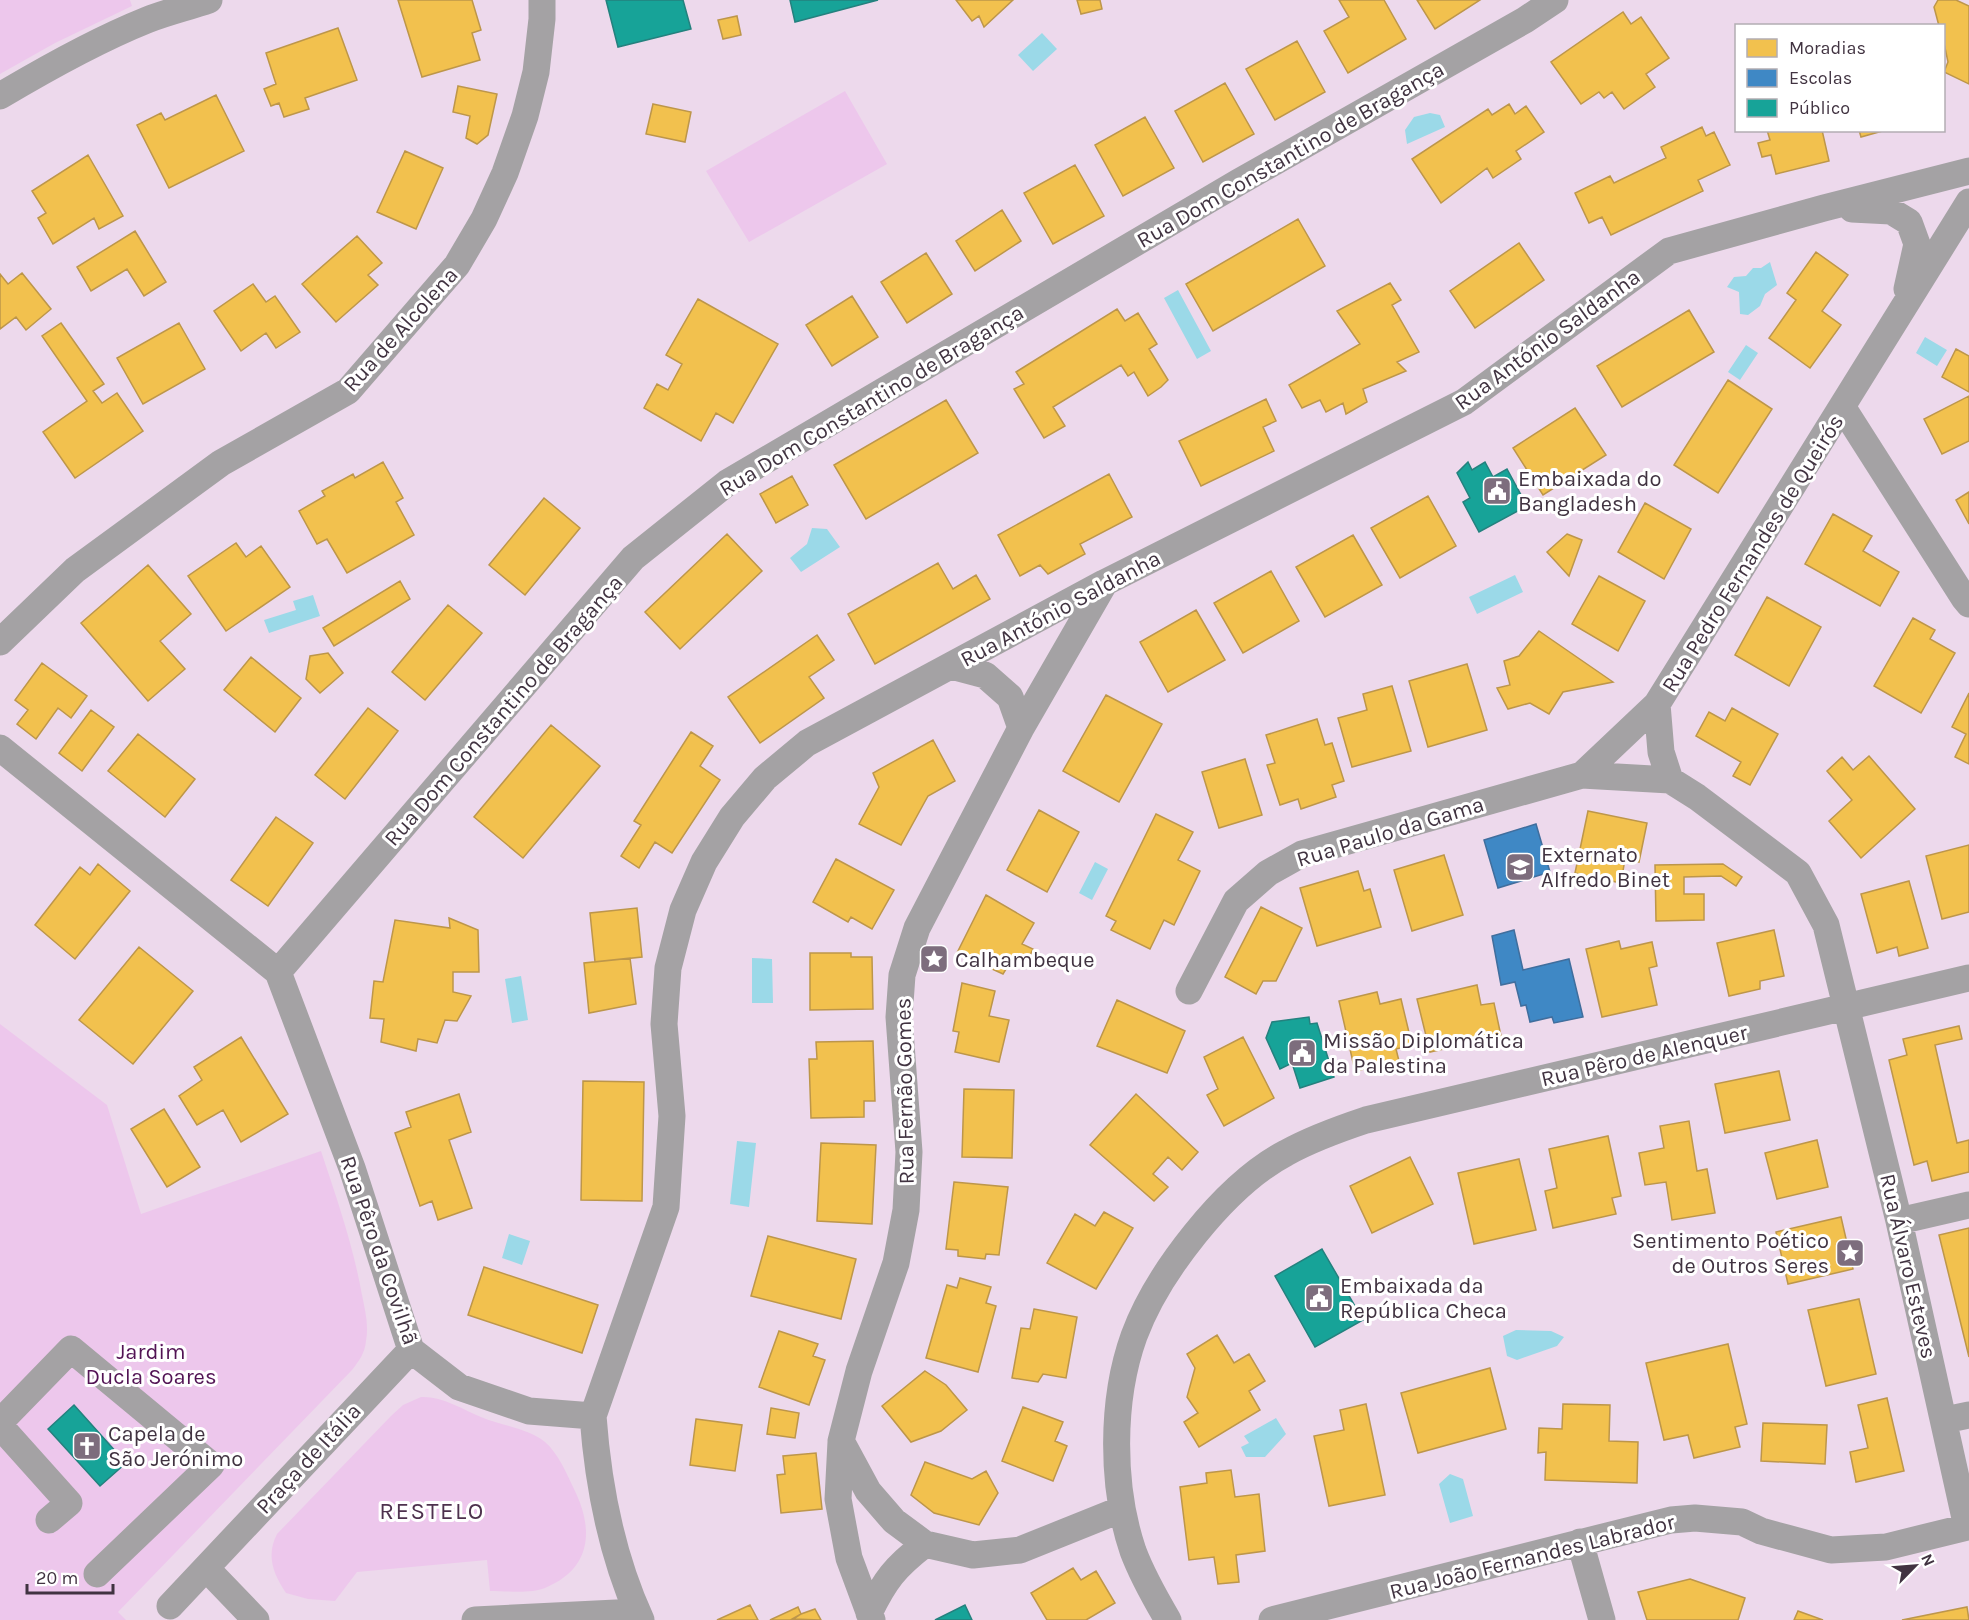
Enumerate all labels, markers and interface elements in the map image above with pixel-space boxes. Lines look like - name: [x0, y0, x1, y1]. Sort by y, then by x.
- legend: [1735, 24, 1945, 132]
- text: Moradias: [1789, 37, 1866, 59]
- street label: Rua Dom Constantino de Bragança: [1132, 56, 1449, 254]
- text: Escolas: [1789, 67, 1852, 89]
- text: Público: [1789, 97, 1850, 119]
- street label: Rua de Alcolena: [338, 262, 464, 397]
- street label: Rua António Saldanha: [1450, 264, 1645, 416]
- street label: Rua Dom Constantino de Bragança: [715, 299, 1028, 502]
- street label: Rua Pedro Fernandes de Queirós: [1656, 410, 1849, 697]
- place label: Embaixada do Bangladesh: [1518, 466, 1661, 517]
- public building icon: Embaixada do Bangladesh: [1481, 475, 1513, 507]
- street label: Rua António Saldanha: [956, 545, 1165, 673]
- street label: Rua Dom Constantino de Bragança: [379, 570, 629, 851]
- street label: Rua Paulo da Gama: [1293, 791, 1487, 873]
- place label: Externato Alfredo Binet: [1541, 842, 1670, 893]
- school or university icon: Externato Alfredo Binet: [1504, 851, 1536, 883]
- place icon: Calhambeque: [918, 943, 950, 975]
- place label: Calhambeque: [955, 947, 1095, 973]
- street label: Rua Fernão Gomes: [890, 997, 920, 1184]
- street label: Rua Pêro de Alenquer: [1538, 1020, 1750, 1092]
- place label: Missão Diplomática da Palestina: [1323, 1028, 1524, 1079]
- public building icon: Missão Diplomática da Palestina: [1286, 1037, 1318, 1069]
- street label: Rua Pêro da Covilhã: [335, 1153, 424, 1348]
- street label: Rua Álvaro Esteves: [1874, 1171, 1943, 1361]
- place label: Sentimento Poético de Outros Seres: [1632, 1228, 1829, 1279]
- place icon: Sentimento Poético de Outros Seres: [1834, 1237, 1866, 1269]
- place label: Embaixada da República Checa: [1340, 1273, 1507, 1324]
- public building icon: Embaixada da República Checa: [1303, 1282, 1335, 1314]
- park label: Jardim Ducla Soares: [86, 1339, 216, 1390]
- street label: Praça de Itália: [251, 1398, 367, 1519]
- place label: Capela de São Jerónimo: [108, 1421, 243, 1472]
- church icon: Capela de São Jerónimo: [71, 1430, 103, 1462]
- district label: RESTELO: [379, 1497, 485, 1525]
- street label: Rua João Fernandes Labrador: [1387, 1509, 1678, 1605]
- north arrow: [1885, 1536, 1945, 1596]
- text: N: [1917, 1551, 1939, 1569]
- scale bar: [27, 1557, 112, 1595]
- text: 20 m: [36, 1567, 78, 1589]

